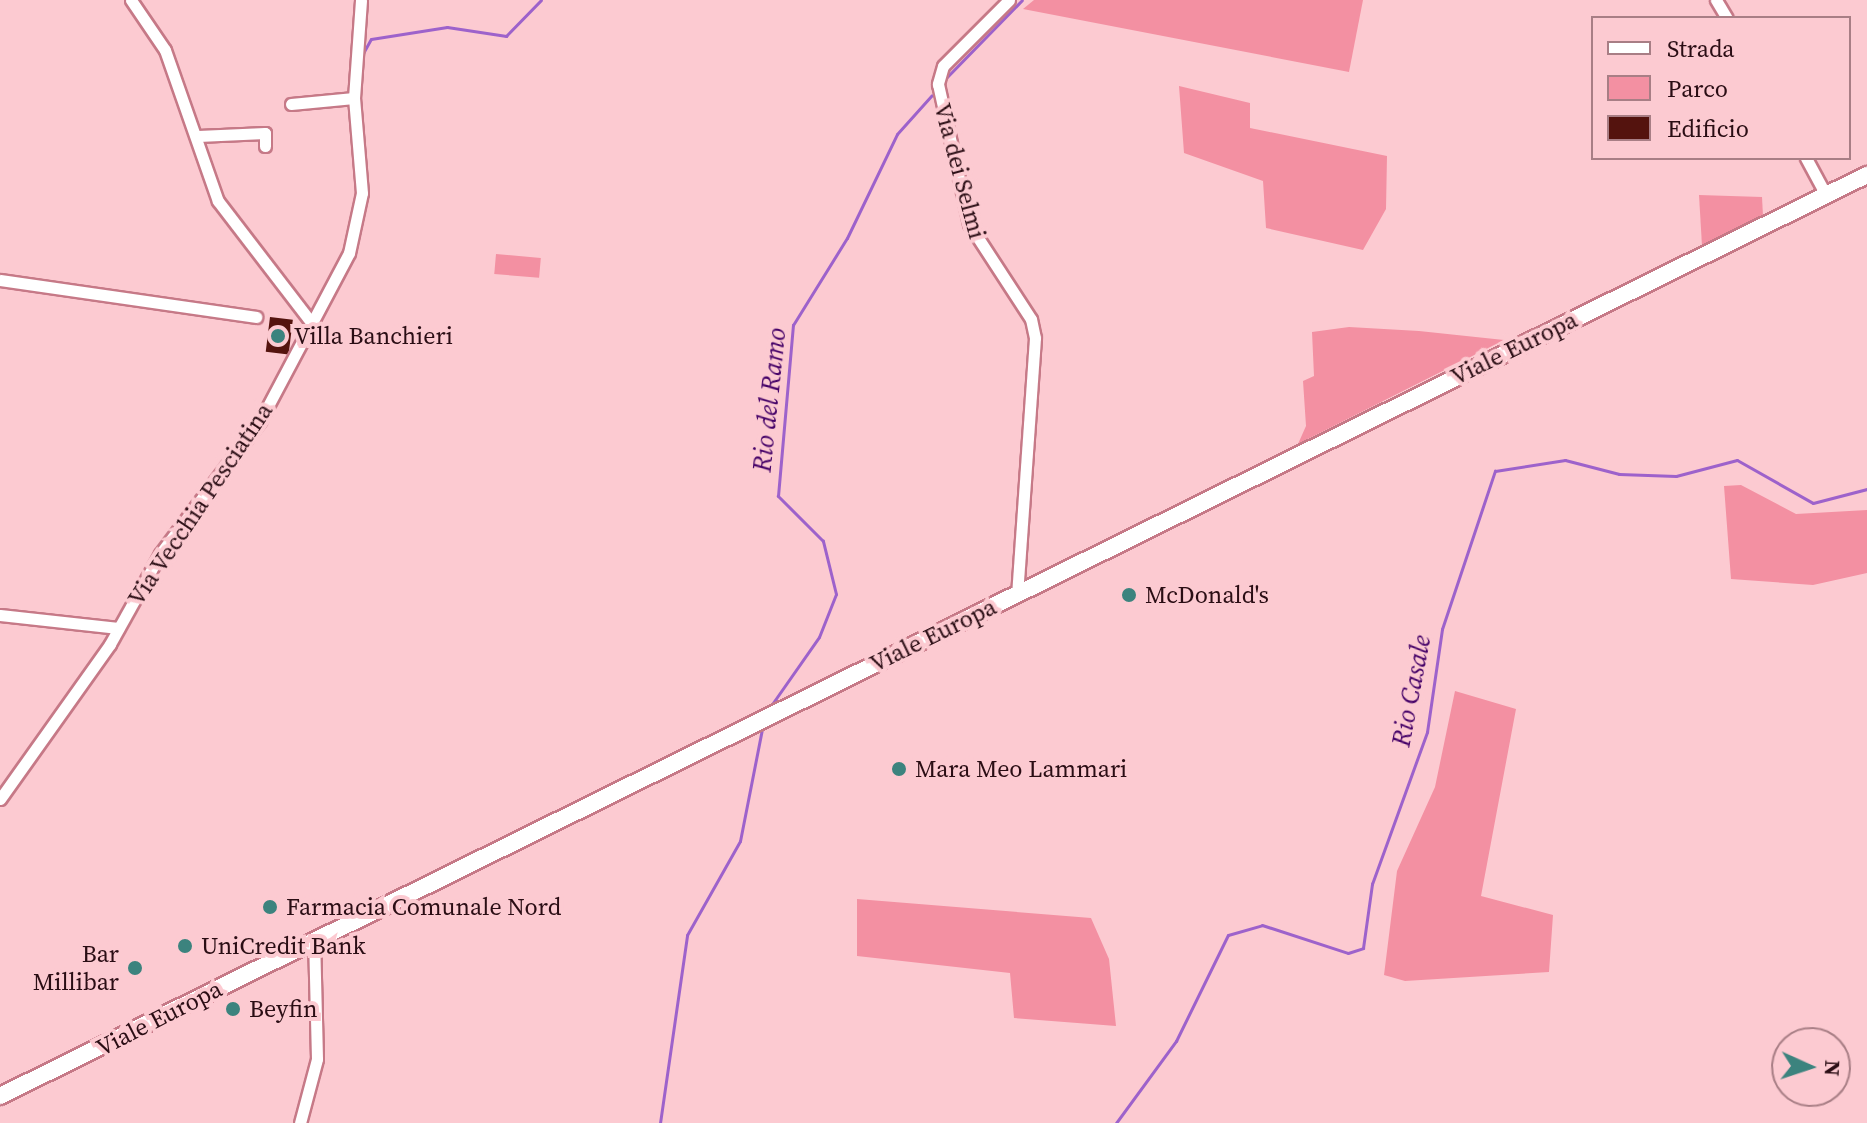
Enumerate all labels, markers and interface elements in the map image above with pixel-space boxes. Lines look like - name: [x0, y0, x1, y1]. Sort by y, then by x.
- legend: [1591, 16, 1851, 160]
- text: Strada: [1667, 32, 1735, 65]
- text: Parco: [1667, 72, 1728, 105]
- street label: Via dei Selmi: [928, 100, 992, 242]
- text: Edificio: [1667, 112, 1749, 145]
- street label: Viale Europa: [1446, 305, 1582, 391]
- place label: Villa Banchieri: [294, 322, 453, 350]
- water label: Rio del Ramo: [747, 326, 793, 474]
- marker: Villa Banchieri: [269, 327, 287, 345]
- street label: Via Vecchia Pesciatina: [121, 397, 279, 611]
- place label: McDonald's: [1145, 581, 1269, 609]
- marker: McDonald's: [1120, 586, 1138, 604]
- street label: Viale Europa: [865, 592, 1001, 678]
- water label: Rio Casale: [1386, 633, 1438, 749]
- place label: Mara Meo Lammari: [915, 755, 1127, 783]
- marker: Mara Meo Lammari: [890, 760, 908, 778]
- place label: Farmacia Comunale Nord: [286, 893, 561, 921]
- marker: Farmacia Comunale Nord: [261, 898, 279, 916]
- place label: UniCredit Bank: [201, 932, 366, 960]
- marker: UniCredit Bank: [176, 937, 194, 955]
- place label: Bar Millibar: [33, 940, 119, 996]
- marker: Bar Millibar: [126, 959, 144, 977]
- street label: Viale Europa: [91, 974, 227, 1062]
- place label: Beyfin: [249, 995, 317, 1023]
- marker: Beyfin: [224, 1000, 242, 1018]
- north arrow: [1771, 1027, 1851, 1107]
- text: N: [1818, 1059, 1848, 1077]

